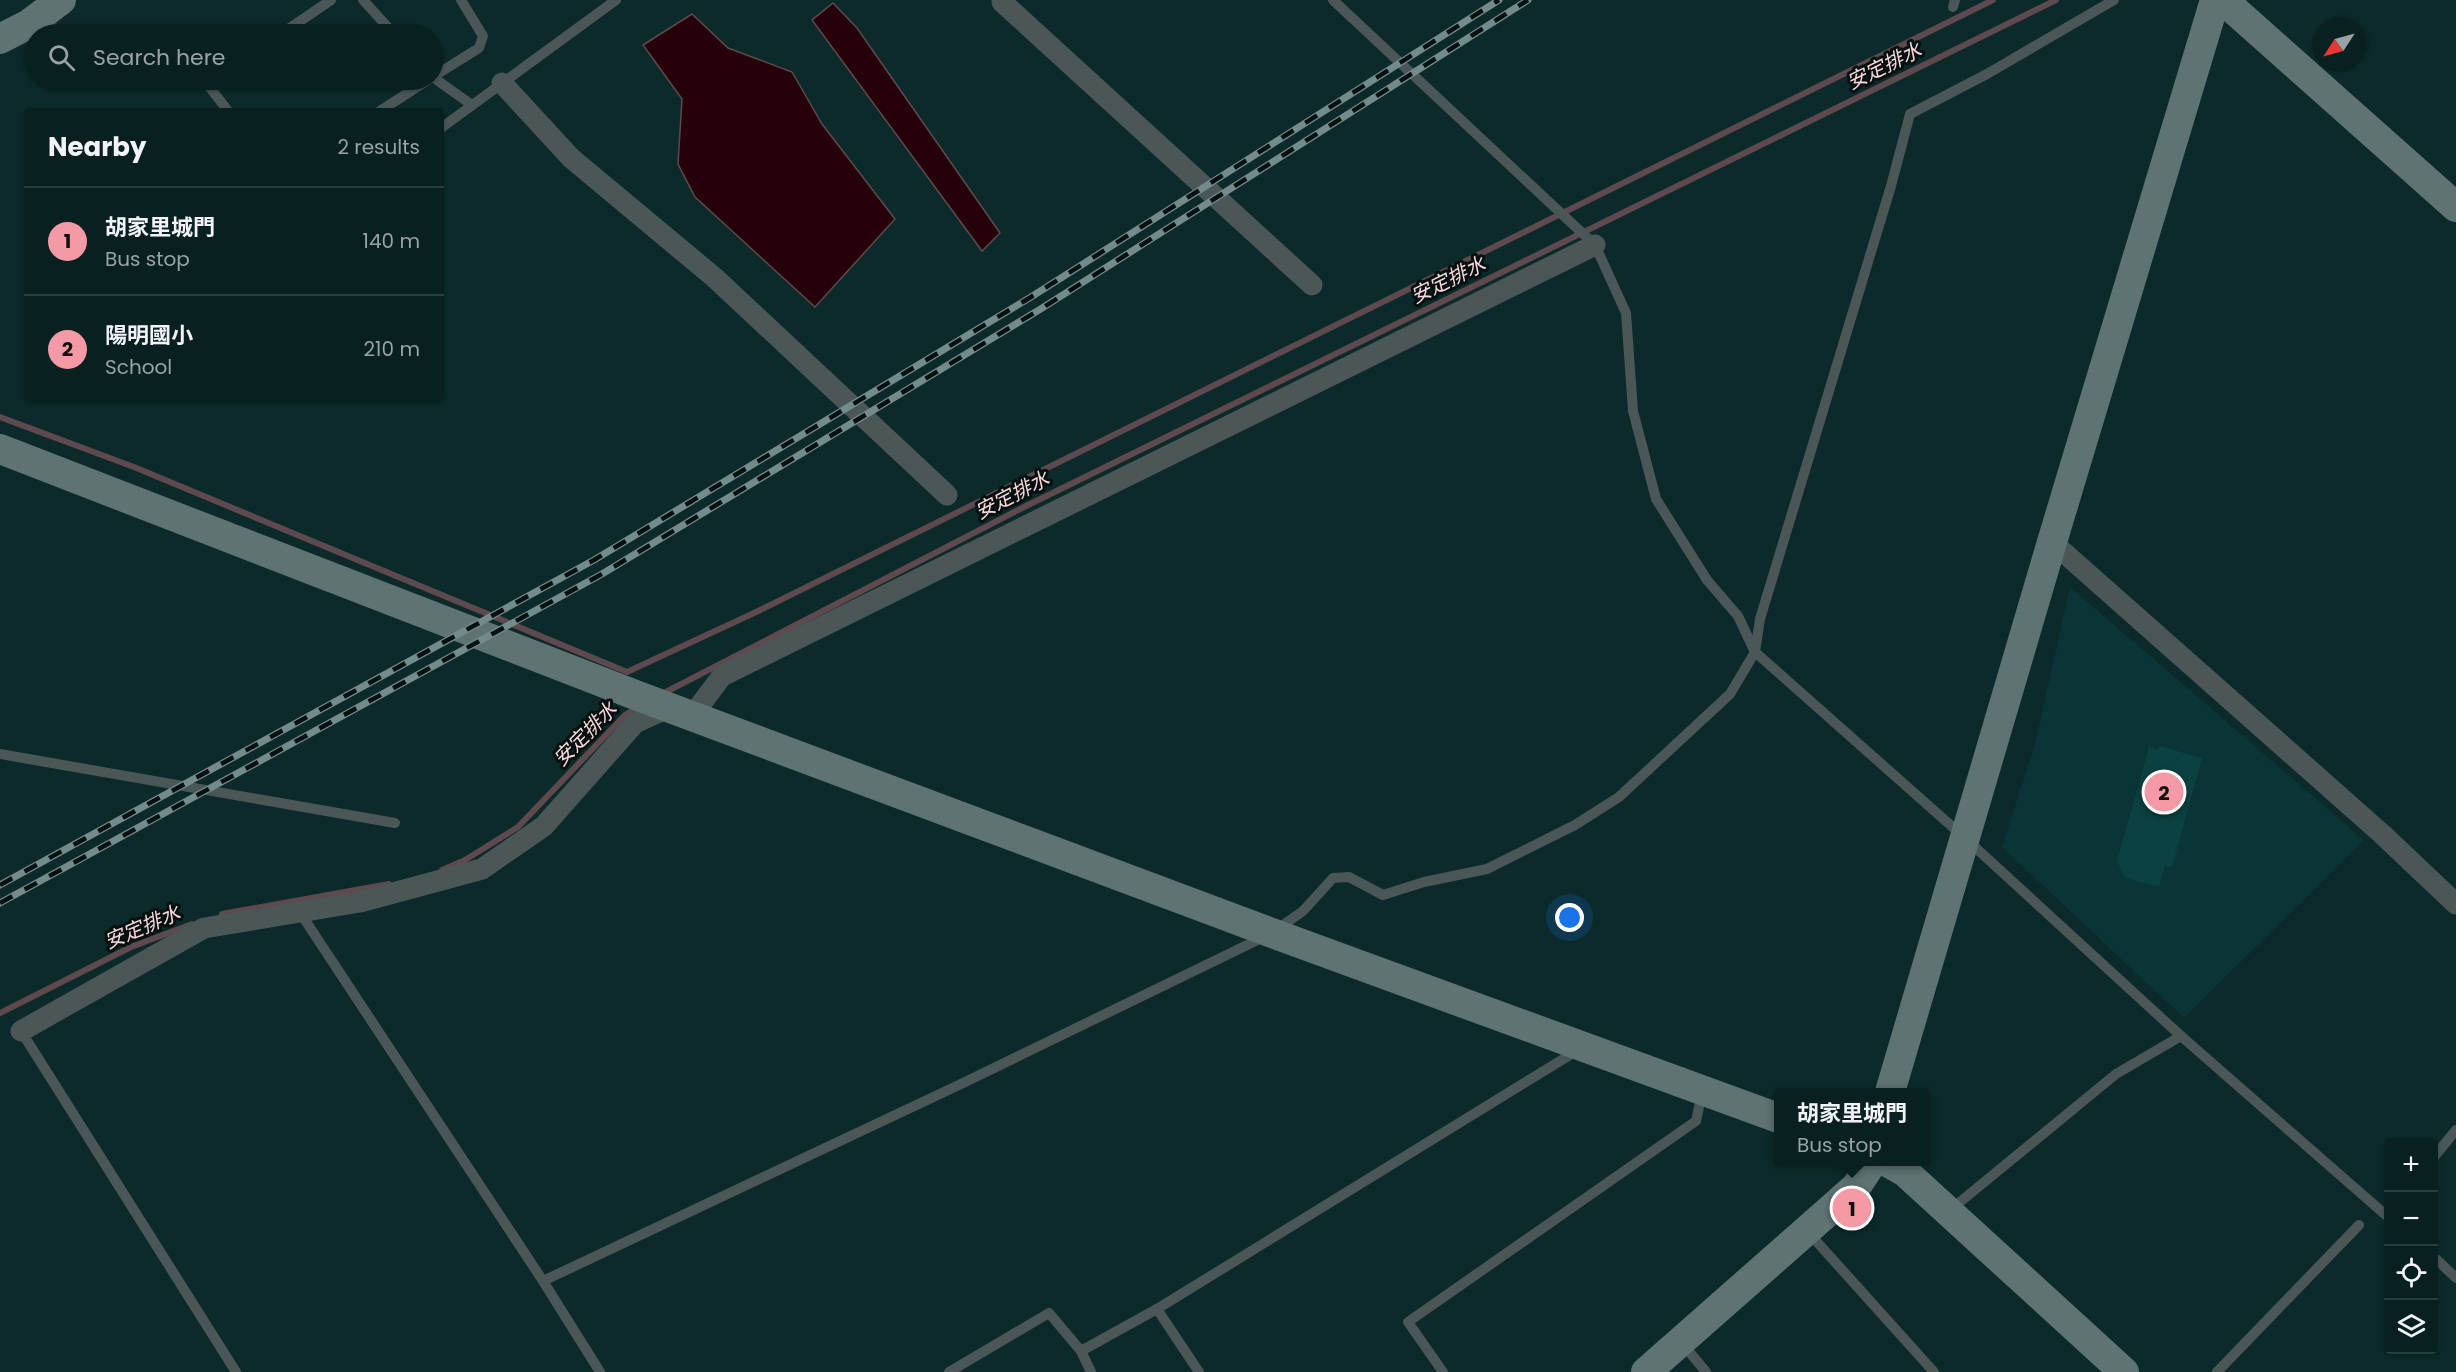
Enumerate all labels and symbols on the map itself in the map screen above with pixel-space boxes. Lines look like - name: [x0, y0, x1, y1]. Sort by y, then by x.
- north arrow: [2312, 18, 2366, 72]
- water label: 安定排水: [1842, 35, 1927, 96]
- water label: 安定排水: [1406, 249, 1491, 310]
- water label: 安定排水: [970, 464, 1055, 526]
- water label: 安定排水: [547, 695, 624, 772]
- pin: 2: [2144, 770, 2184, 814]
- water label: 安定排水: [100, 898, 185, 956]
- your location: [1555, 903, 1584, 932]
- pin: 1: [1832, 1186, 1872, 1230]

